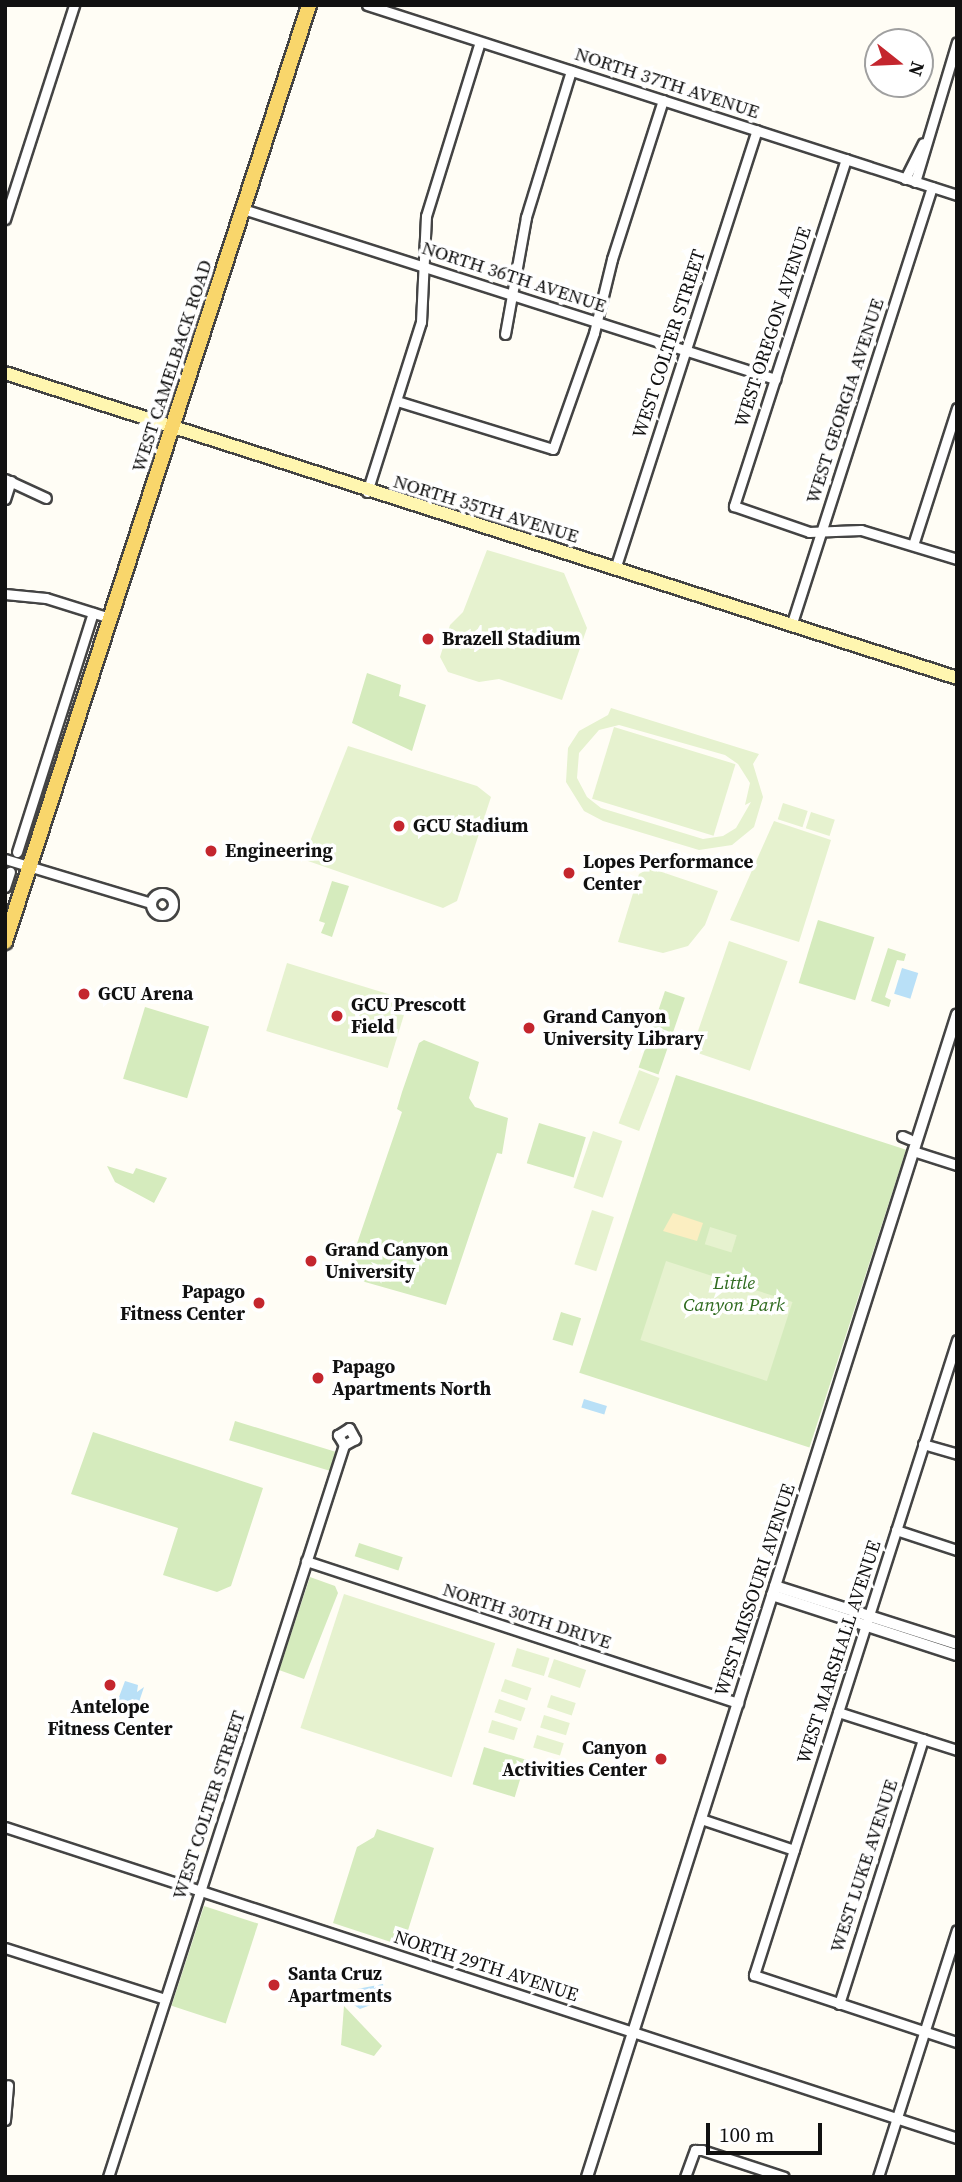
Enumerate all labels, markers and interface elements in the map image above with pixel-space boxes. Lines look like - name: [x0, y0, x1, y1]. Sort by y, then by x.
- north arrow: [864, 28, 934, 98]
- street label: NORTH 37TH AVENUE: [572, 42, 762, 124]
- text: N: [903, 58, 932, 79]
- street label: WEST OREGON AVENUE: [730, 224, 816, 430]
- street label: NORTH 36TH AVENUE: [419, 236, 609, 318]
- street label: WEST COLTER STREET: [628, 247, 710, 441]
- street label: WEST CAMELBACK ROAD: [127, 257, 217, 475]
- street label: WEST GEORGIA AVENUE: [801, 295, 889, 507]
- street label: NORTH 35TH AVENUE: [391, 470, 581, 548]
- place label: Brazell Stadium: [442, 628, 581, 650]
- marker: Brazell Stadium: [420, 631, 436, 647]
- place label: GCU Stadium: [413, 815, 528, 837]
- marker: GCU Stadium: [391, 818, 407, 834]
- place label: Engineering: [225, 840, 333, 862]
- marker: Engineering: [203, 843, 219, 859]
- place label: Lopes Performance Center: [583, 851, 754, 895]
- marker: Lopes Performance Center: [561, 865, 577, 881]
- place label: GCU Arena: [98, 983, 193, 1005]
- marker: GCU Arena: [76, 986, 92, 1002]
- place label: GCU Prescott Field: [351, 994, 466, 1038]
- place label: Grand Canyon University Library: [543, 1006, 704, 1050]
- marker: GCU Prescott Field: [329, 1008, 345, 1024]
- marker: Grand Canyon University Library: [521, 1020, 537, 1036]
- place label: Grand Canyon University: [325, 1239, 448, 1283]
- marker: Grand Canyon University: [303, 1253, 319, 1269]
- park label: Little Canyon Park: [683, 1272, 785, 1316]
- place label: Papago Fitness Center: [120, 1281, 245, 1325]
- marker: Papago Fitness Center: [251, 1295, 267, 1311]
- place label: Papago Apartments North: [332, 1356, 491, 1400]
- marker: Papago Apartments North: [310, 1370, 326, 1386]
- street label: WEST MISSOURI AVENUE: [710, 1481, 800, 1699]
- street label: WEST MARSHALL AVENUE: [792, 1537, 886, 1767]
- street label: NORTH 30TH DRIVE: [440, 1578, 614, 1654]
- marker: Antelope Fitness Center: [102, 1677, 118, 1693]
- place label: Antelope Fitness Center: [47, 1696, 173, 1740]
- street label: WEST COLTER STREET: [168, 1708, 250, 1902]
- place label: Canyon Activities Center: [502, 1737, 647, 1781]
- marker: Canyon Activities Center: [653, 1751, 669, 1767]
- street label: WEST LUKE AVENUE: [825, 1776, 903, 1956]
- street label: NORTH 29TH AVENUE: [391, 1925, 581, 2007]
- place label: Santa Cruz Apartments: [288, 1963, 392, 2007]
- marker: Santa Cruz Apartments: [266, 1977, 282, 1993]
- scale bar: [710, 2108, 825, 2152]
- text: 100 m: [719, 2120, 774, 2149]

